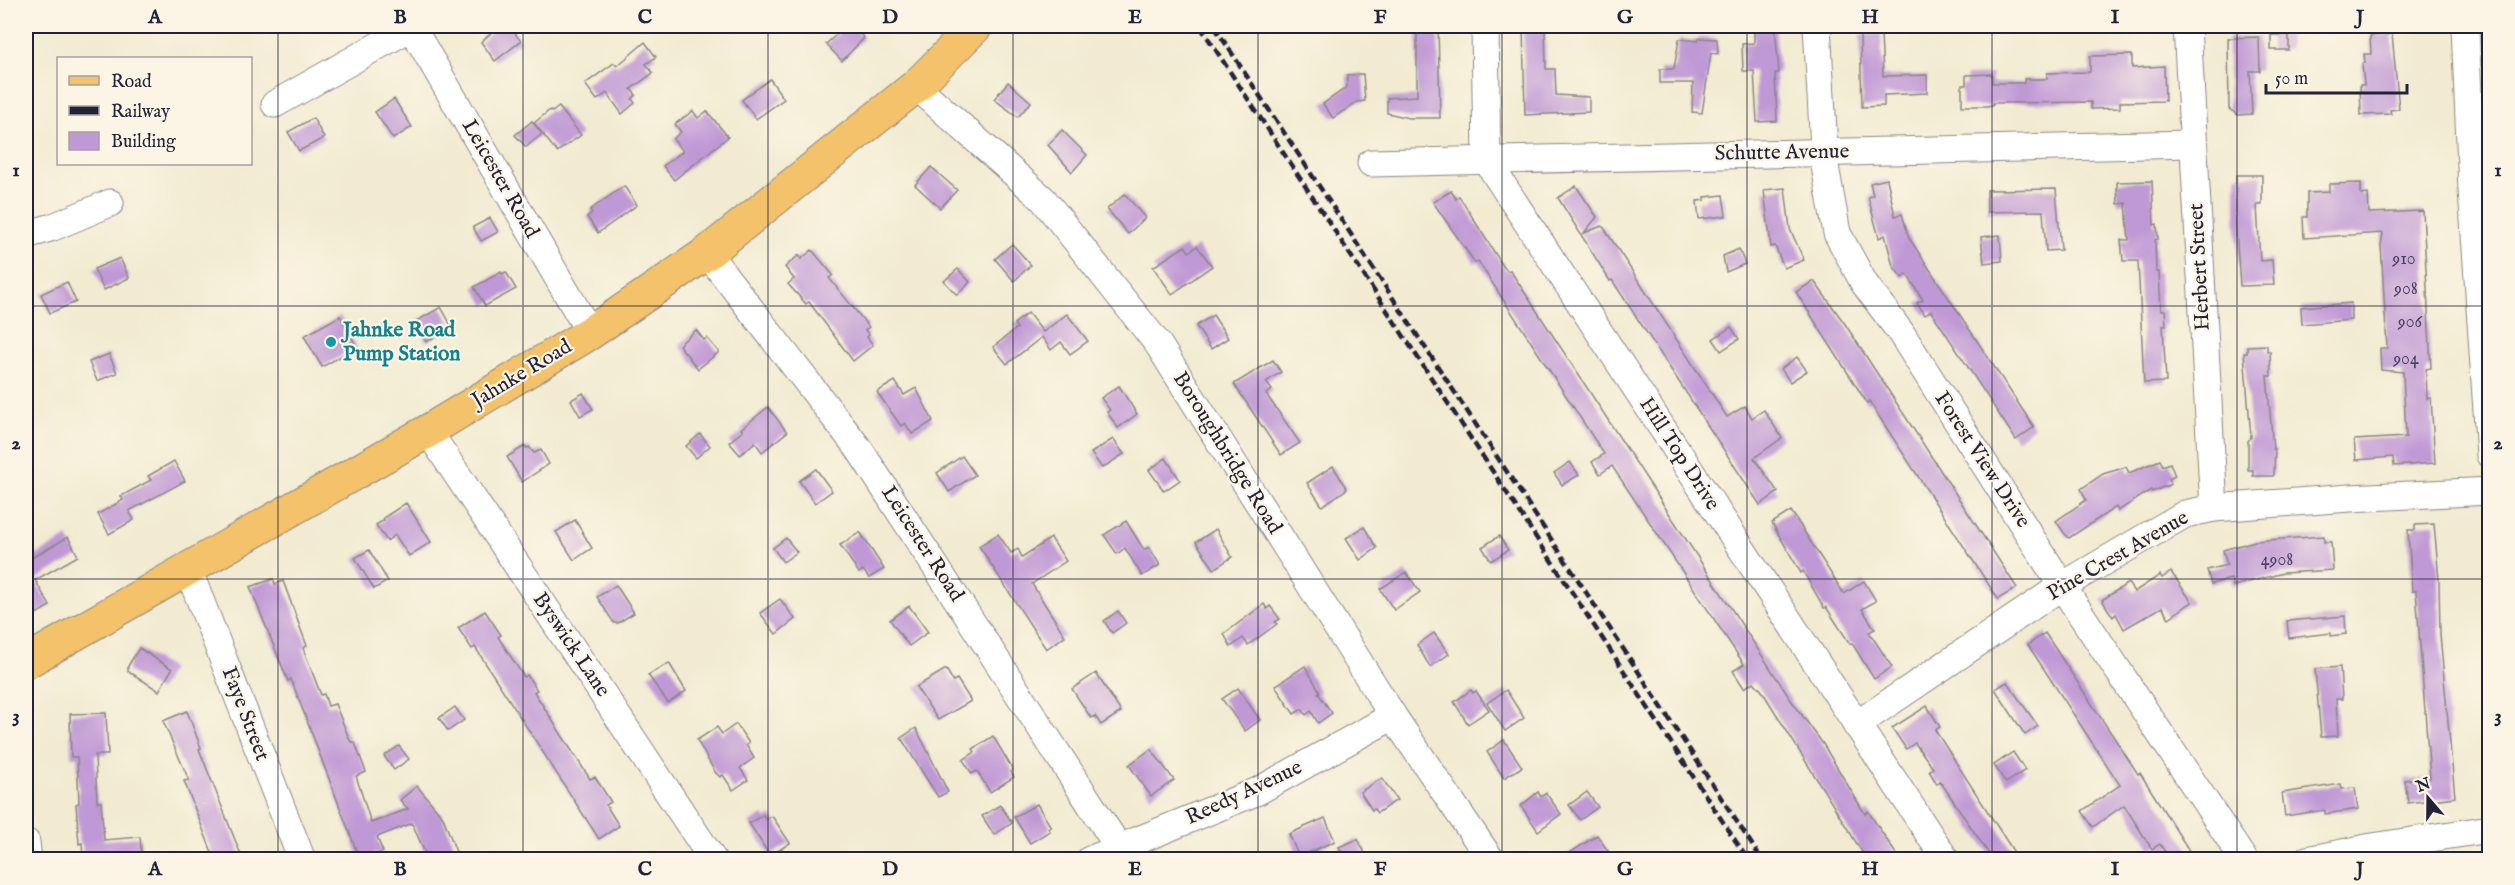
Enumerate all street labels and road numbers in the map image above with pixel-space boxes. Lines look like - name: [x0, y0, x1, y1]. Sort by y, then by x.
- street label: Leicester Road: [455, 115, 545, 244]
- street label: Schutte Avenue: [1715, 138, 1850, 168]
- street label: Herbert Street: [2183, 203, 2217, 331]
- street label: Jahnke Road: [465, 333, 578, 416]
- street label: Boroughbridge Road: [1166, 367, 1288, 540]
- street label: Forest View Drive: [1928, 387, 2036, 534]
- street label: Hill Top Drive: [1632, 392, 1726, 516]
- street label: Leicester Road: [874, 481, 970, 608]
- street label: Pine Crest Avenue: [2042, 504, 2194, 607]
- street label: Byswick Lane: [526, 587, 616, 703]
- street label: Faye Street: [215, 663, 275, 765]
- street label: Reedy Avenue: [1181, 754, 1307, 832]

